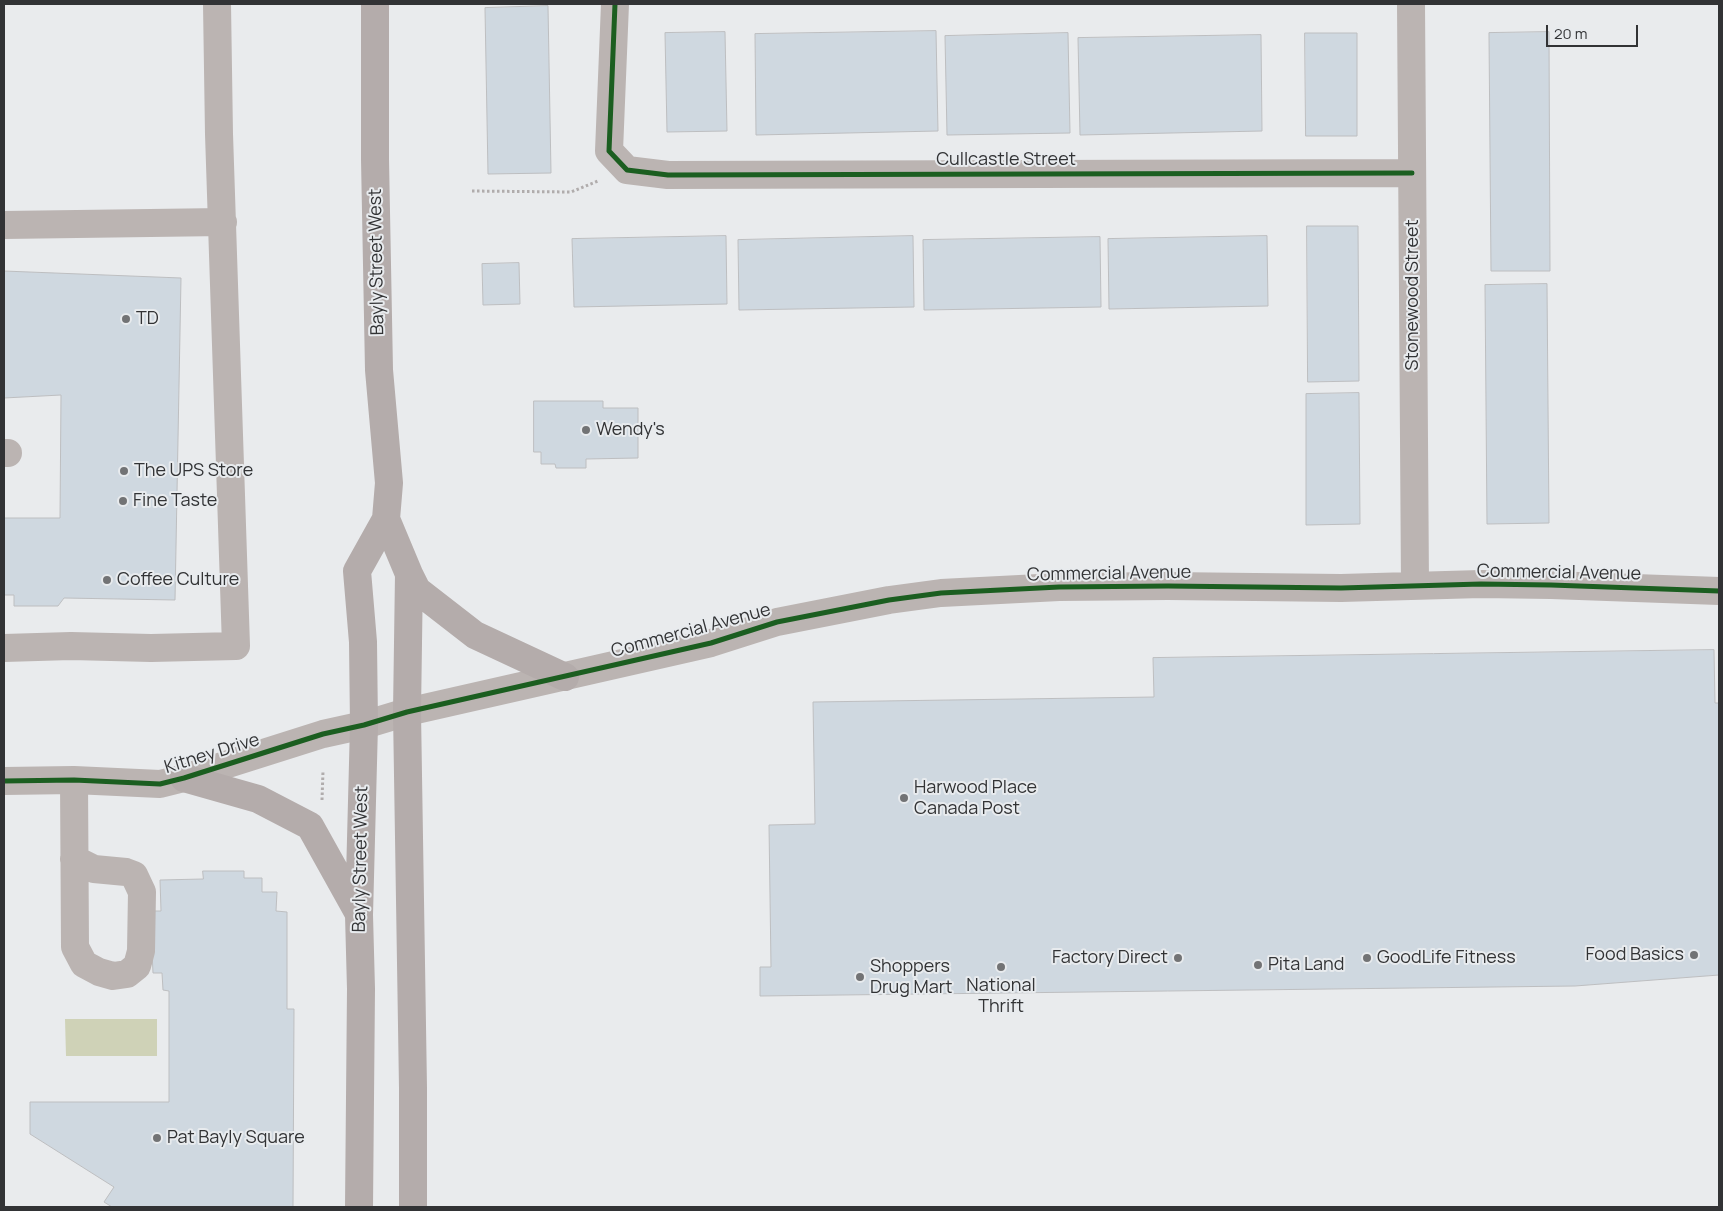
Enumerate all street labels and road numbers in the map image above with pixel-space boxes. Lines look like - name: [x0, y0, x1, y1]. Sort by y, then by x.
- street label: Cullcastle Street: [936, 149, 1076, 171]
- street label: Bayly Street West: [365, 188, 389, 336]
- street label: Stonewood Street: [1402, 219, 1424, 371]
- street label: Commercial Avenue: [1477, 561, 1641, 585]
- street label: Commercial Avenue: [1027, 562, 1191, 586]
- street label: Commercial Avenue: [609, 599, 773, 663]
- street label: Kitney Drive: [162, 729, 262, 779]
- street label: Bayly Street West: [349, 785, 373, 933]

